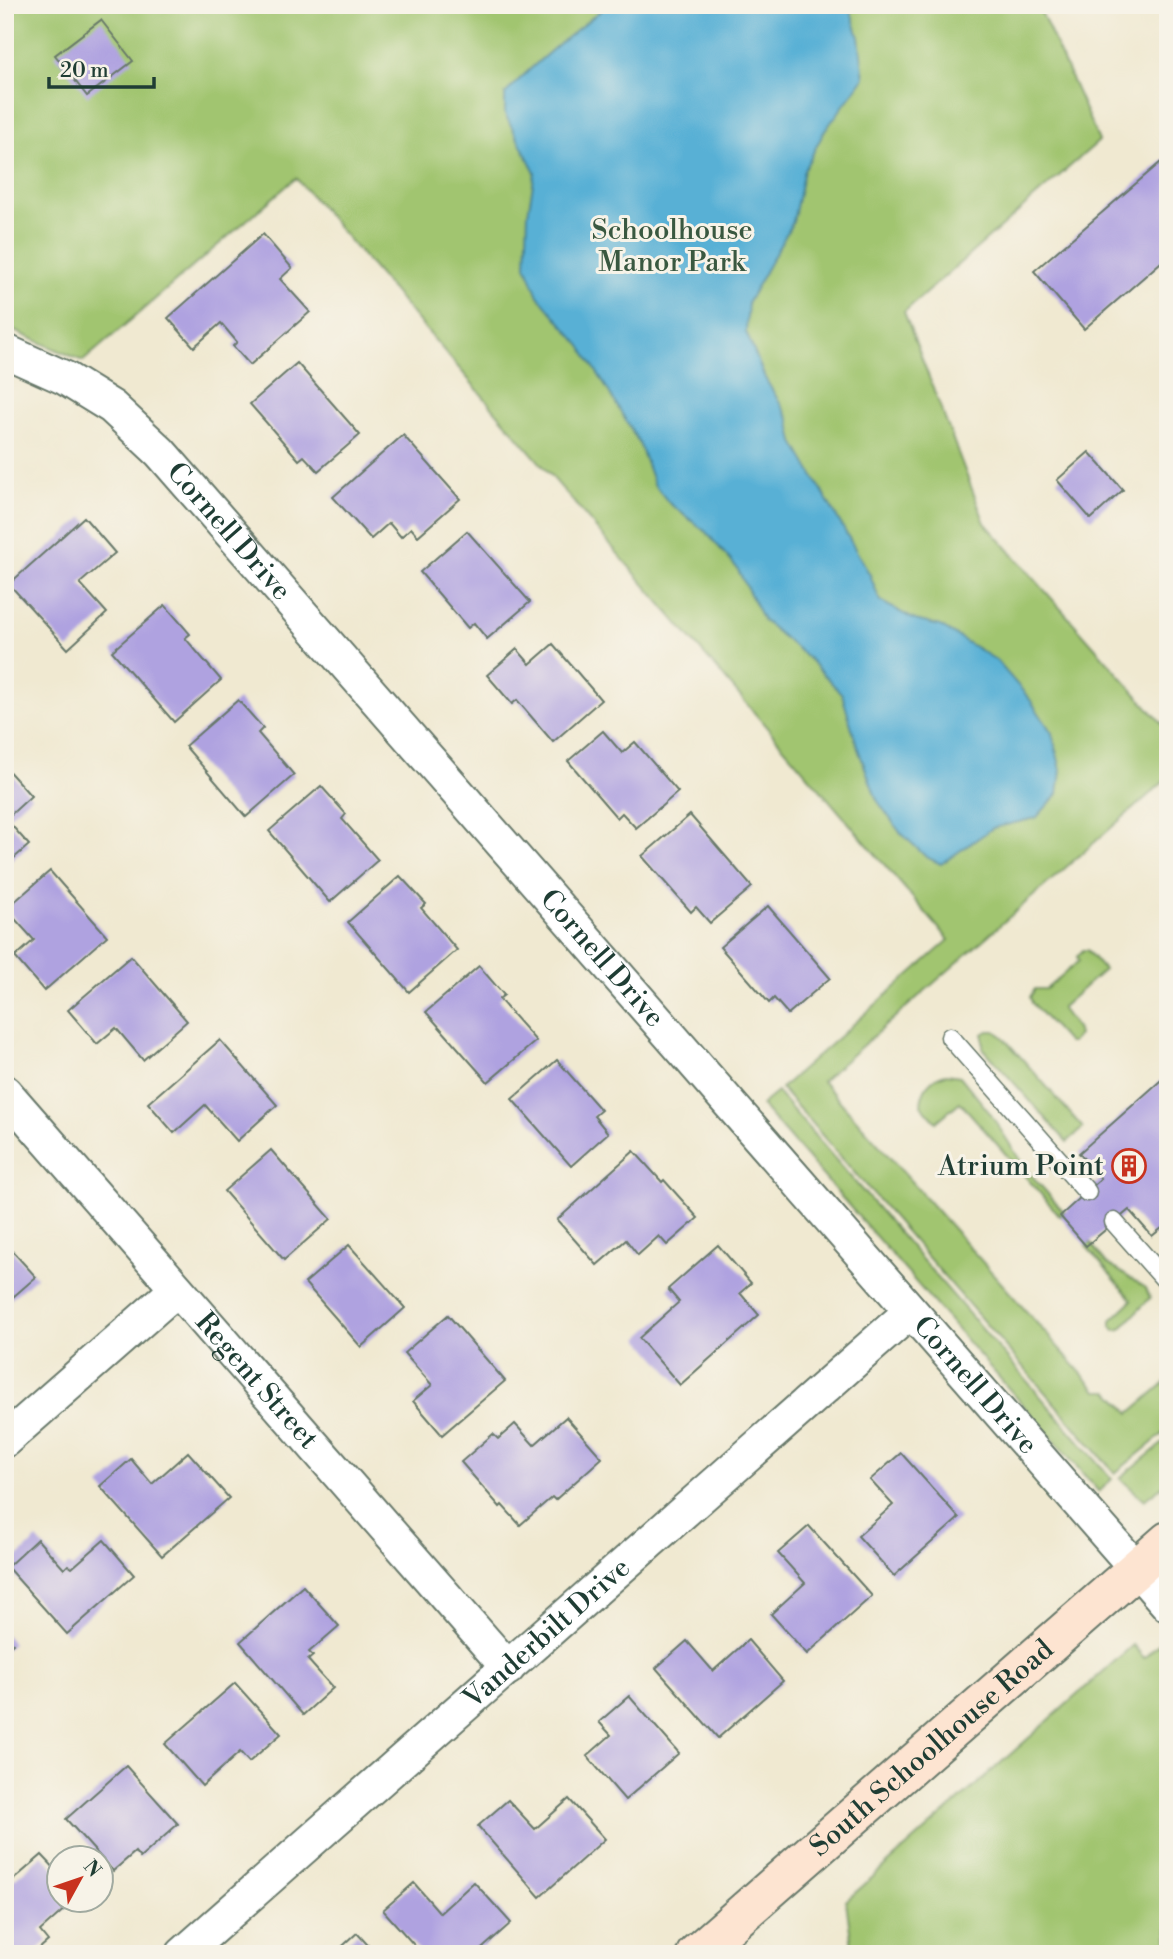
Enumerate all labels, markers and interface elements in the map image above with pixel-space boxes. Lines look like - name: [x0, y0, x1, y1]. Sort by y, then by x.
- scale bar: [49, 46, 154, 90]
- text: 20 m: [60, 58, 109, 84]
- park label: Schoolhouse Manor Park: [591, 213, 753, 280]
- street label: Cornell Drive: [159, 455, 299, 607]
- street label: Cornell Drive: [533, 882, 672, 1034]
- building icon: Atrium Point: [1110, 1147, 1148, 1185]
- place label: Atrium Point: [937, 1149, 1104, 1184]
- street label: Regent Street: [188, 1305, 326, 1456]
- street label: Cornell Drive: [906, 1309, 1045, 1461]
- street label: Vanderbilt Drive: [455, 1550, 637, 1717]
- street label: South Schoolhouse Road: [802, 1632, 1061, 1864]
- north arrow: [46, 1843, 116, 1913]
- text: N: [78, 1855, 106, 1882]

